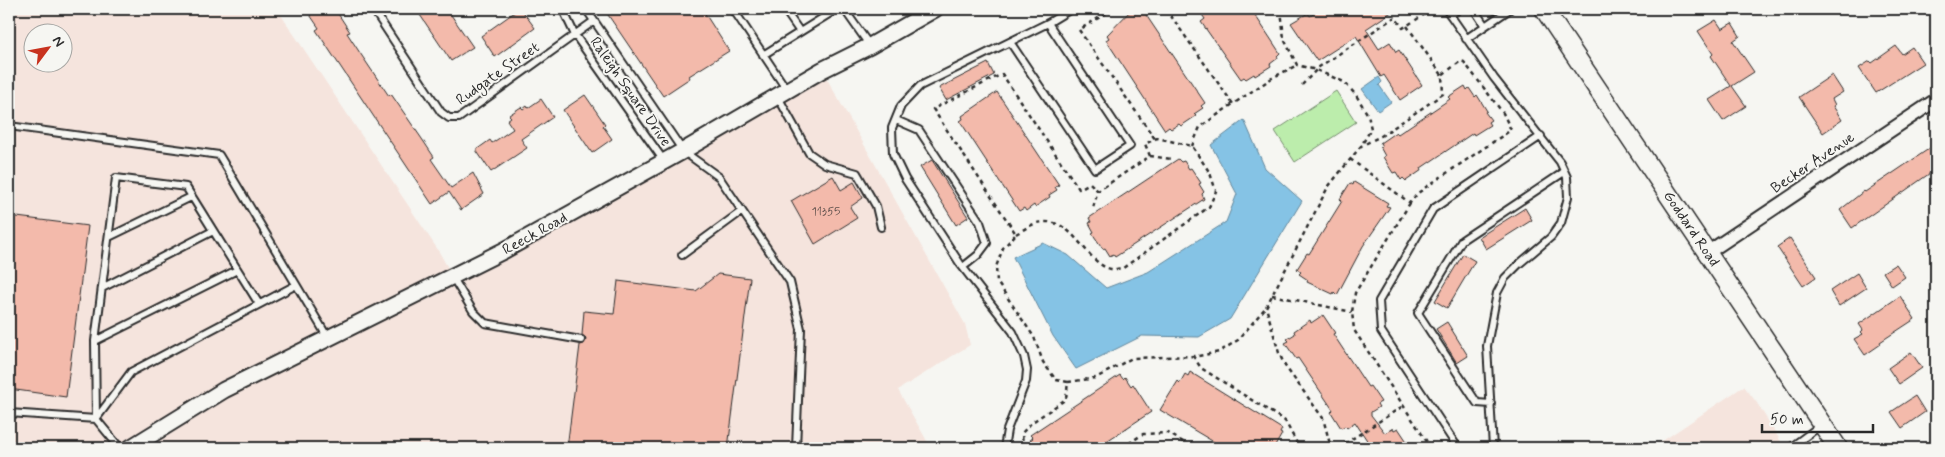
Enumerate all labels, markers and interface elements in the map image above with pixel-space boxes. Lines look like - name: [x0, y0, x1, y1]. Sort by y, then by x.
- north arrow: [22, 22, 72, 72]
- text: N: [48, 33, 68, 50]
- street label: Raleigh Square Drive: [585, 33, 675, 151]
- street label: Rudgate Street: [452, 38, 545, 111]
- street label: Becker Avenue: [1767, 128, 1859, 198]
- street label: Goddard Road: [1658, 187, 1724, 271]
- house number: 11355: [811, 204, 841, 220]
- street label: Reeck Road: [499, 208, 571, 260]
- scale bar: [1762, 402, 1874, 434]
- text: 50 m: [1770, 410, 1804, 430]

